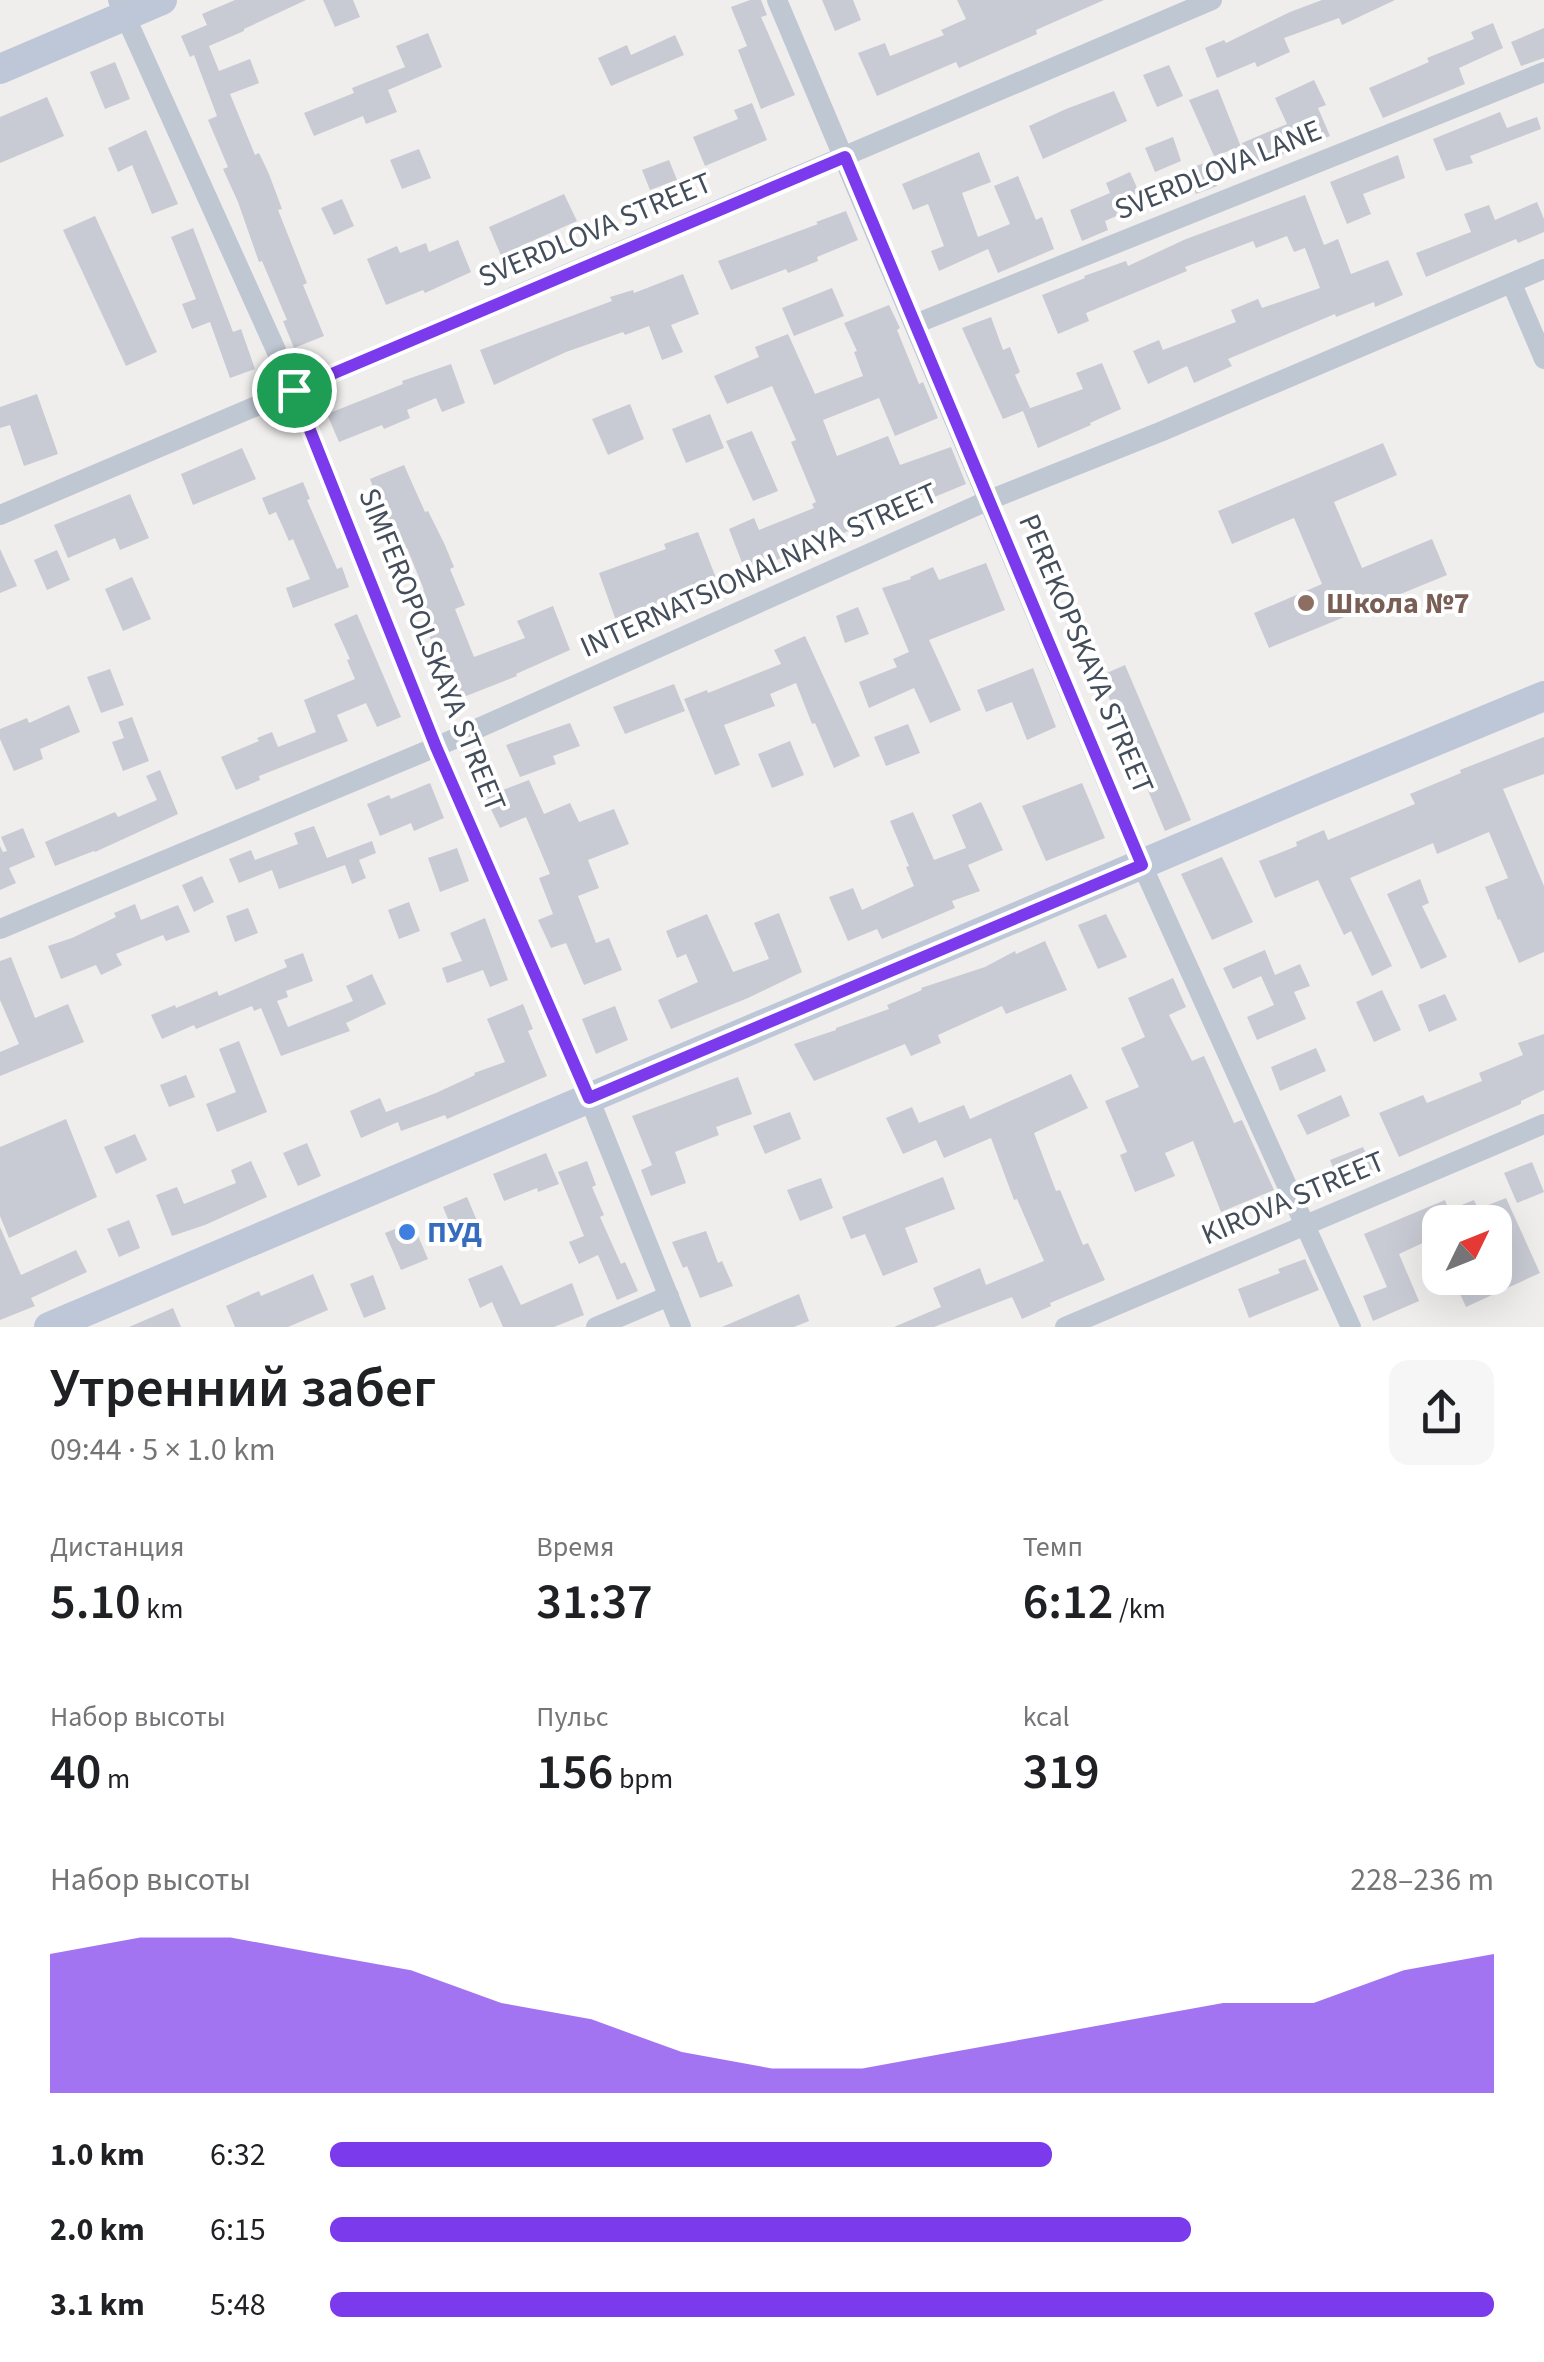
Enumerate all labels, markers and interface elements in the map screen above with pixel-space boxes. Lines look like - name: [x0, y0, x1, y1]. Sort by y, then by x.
- street label: SVERDLOVA LANE: [1108, 109, 1328, 231]
- street label: SVERDLOVA STREET: [472, 161, 718, 299]
- pin: [252, 348, 337, 433]
- icon: arrive: [267, 363, 322, 418]
- street label: INTERNATSIONALNAYA STREET: [573, 472, 945, 668]
- street label: SIMFEROPOLSKAYA STREET: [347, 482, 517, 818]
- street label: PEREKOPSKAYA STREET: [1008, 507, 1164, 801]
- place label: Школа №7: [1326, 582, 1470, 625]
- marker: Школа №7: [1295, 592, 1317, 614]
- street label: KIROVA STREET: [1195, 1140, 1391, 1256]
- north arrow: [1422, 1205, 1512, 1295]
- map controls: [1422, 1205, 1512, 1295]
- place label: ПУД: [427, 1211, 482, 1254]
- marker: ПУД: [396, 1221, 418, 1243]
- text: Утренний забег: [50, 1350, 436, 1428]
- button: share: [1389, 1360, 1494, 1465]
- text: 09:44 · 5 × 1.0 km: [50, 1427, 276, 1473]
- text: Дистанция: [50, 1527, 184, 1567]
- text: Время: [536, 1527, 614, 1567]
- text: Темп: [1023, 1527, 1083, 1567]
- text: 5.10: [50, 1567, 141, 1638]
- text: 31:37: [536, 1567, 653, 1638]
- text: 6:12: [1023, 1567, 1113, 1638]
- text: km: [141, 1589, 183, 1629]
- text: /km: [1113, 1589, 1166, 1629]
- text: Набор высоты: [50, 1697, 226, 1737]
- text: Пульс: [536, 1697, 609, 1737]
- text: kcal: [1023, 1697, 1070, 1737]
- text: 40: [50, 1737, 101, 1808]
- text: 156: [536, 1737, 613, 1808]
- text: 319: [1023, 1737, 1100, 1808]
- text: m: [101, 1759, 130, 1799]
- text: bpm: [613, 1759, 673, 1799]
- text: Набор высоты: [50, 1857, 251, 1903]
- text: 228–236 m: [1350, 1857, 1494, 1903]
- text: 1.0 km: [50, 2132, 145, 2178]
- text: 6:32: [210, 2132, 266, 2178]
- text: 2.0 km: [50, 2207, 145, 2253]
- text: 6:15: [210, 2207, 266, 2253]
- text: 3.1 km: [50, 2282, 145, 2328]
- text: 5:48: [210, 2282, 266, 2328]

